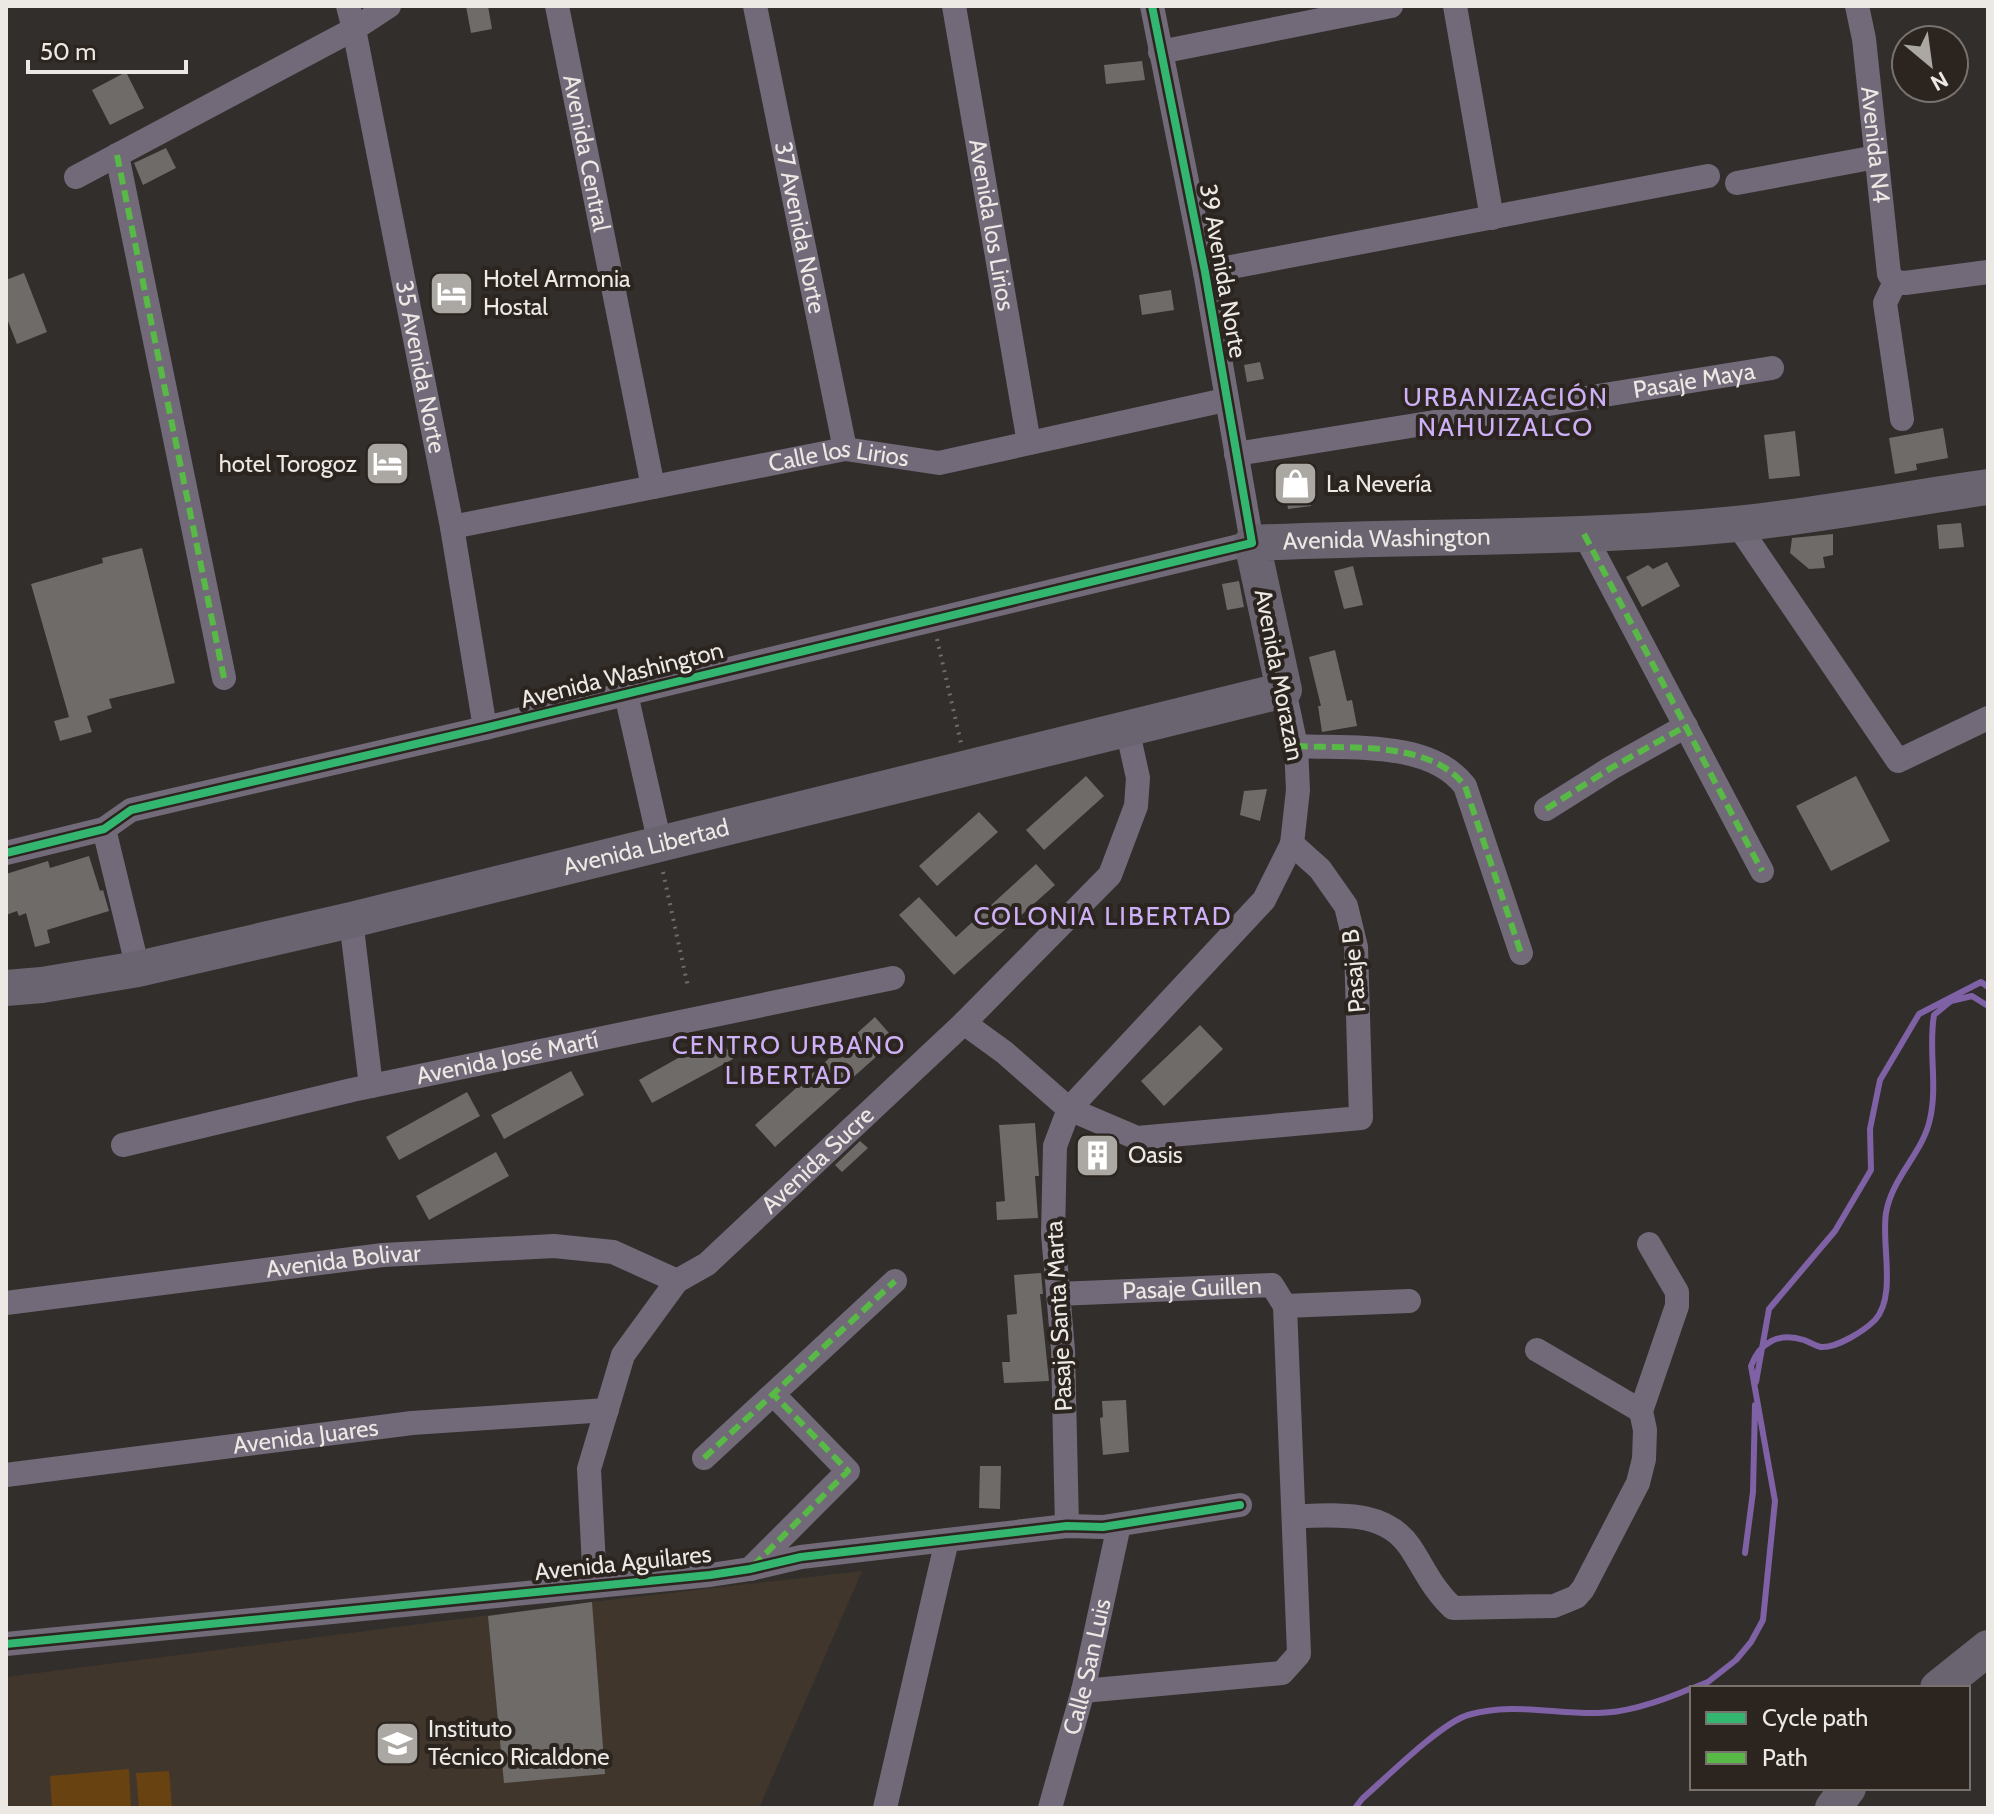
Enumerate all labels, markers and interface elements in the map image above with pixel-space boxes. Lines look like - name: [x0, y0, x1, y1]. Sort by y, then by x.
- scale bar: [28, 24, 186, 74]
- north arrow: [1890, 24, 1970, 104]
- text: 50 m: [40, 37, 96, 66]
- text: N: [1926, 65, 1953, 97]
- street label: Avenida Central: [557, 72, 617, 234]
- street label: Avenida N4: [1855, 85, 1896, 205]
- street label: Avenida los Lirios: [963, 137, 1021, 313]
- street label: 37 Avenida Norte: [769, 139, 832, 316]
- street label: 39 Avenida Norte: [1194, 182, 1253, 360]
- place label: Hotel Armonia Hostal: [483, 264, 631, 321]
- hotel icon: Hotel Armonia Hostal: [428, 269, 476, 317]
- street label: 35 Avenida Norte: [390, 278, 452, 456]
- street label: Pasaje Maya: [1631, 356, 1758, 404]
- district label: URBANIZACIÓN NAHUIZALCO: [1403, 381, 1609, 443]
- street label: Calle los Lirios: [766, 434, 911, 478]
- hotel icon: hotel Torogoz: [364, 440, 412, 488]
- place label: hotel Torogoz: [219, 449, 357, 478]
- shop icon: La Nevería: [1271, 460, 1319, 508]
- place label: La Nevería: [1326, 469, 1432, 498]
- street label: Avenida Washington: [1282, 522, 1491, 556]
- street label: Avenida Morazan: [1249, 587, 1310, 763]
- street label: Avenida Washington: [518, 635, 726, 714]
- street label: Avenida Libertad: [560, 812, 732, 881]
- district label: COLONIA LIBERTAD: [973, 900, 1233, 932]
- street label: Pasaje B: [1335, 928, 1372, 1014]
- street label: Avenida José Martí: [414, 1024, 601, 1090]
- district label: CENTRO URBANO LIBERTAD: [672, 1029, 906, 1091]
- street label: Avenida Sucre: [755, 1100, 880, 1219]
- building icon: Oasis: [1073, 1131, 1121, 1179]
- place label: Oasis: [1128, 1140, 1183, 1169]
- street label: Pasaje Santa Marta: [1039, 1219, 1078, 1412]
- street label: Avenida Bolivar: [264, 1238, 422, 1284]
- street label: Pasaje Guillen: [1121, 1270, 1262, 1305]
- street label: Avenida Juares: [231, 1412, 380, 1460]
- street label: Avenida Aguilares: [533, 1539, 713, 1586]
- street label: Calle San Luis: [1056, 1596, 1117, 1738]
- legend: [1690, 1686, 1970, 1790]
- text: Cycle path: [1762, 1703, 1868, 1732]
- place label: Instituto Técnico Ricaldone: [428, 1714, 610, 1771]
- school or university icon: Instituto Técnico Ricaldone: [373, 1719, 421, 1767]
- text: Path: [1762, 1743, 1808, 1772]

